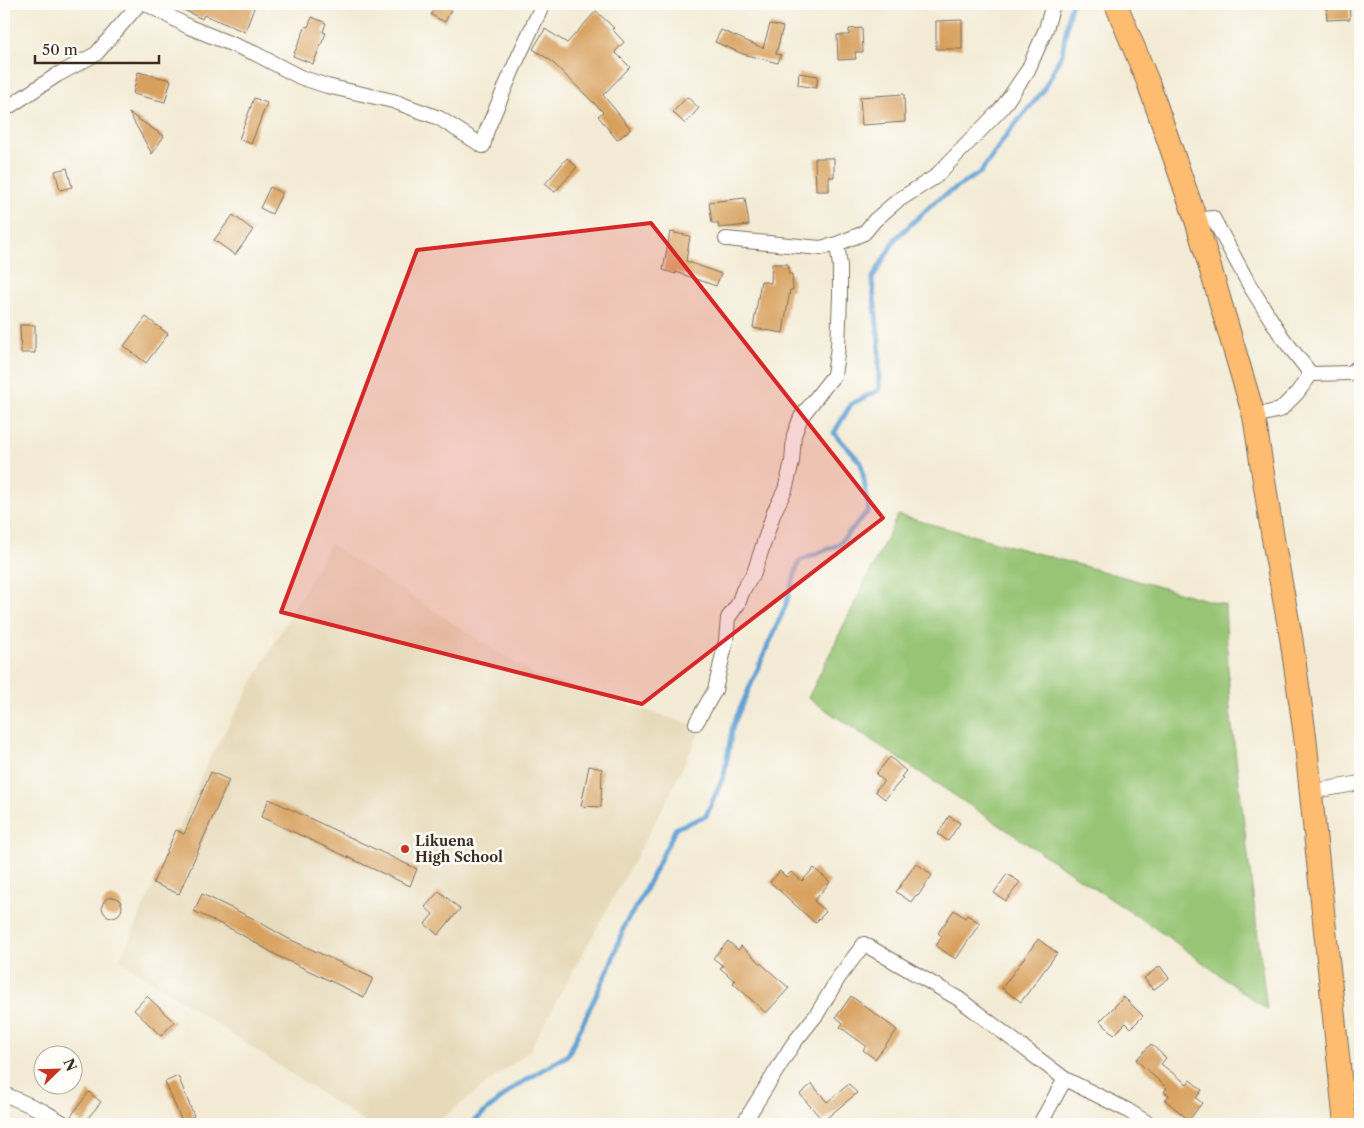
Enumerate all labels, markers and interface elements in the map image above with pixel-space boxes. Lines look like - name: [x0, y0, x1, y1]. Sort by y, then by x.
- scale bar: [35, 32, 159, 64]
- text: 50 m: [42, 40, 78, 59]
- place label: Likuena High School: [415, 832, 503, 866]
- marker: Likuena High School: [399, 843, 411, 855]
- north arrow: [32, 1046, 82, 1096]
- text: N: [59, 1056, 81, 1074]

